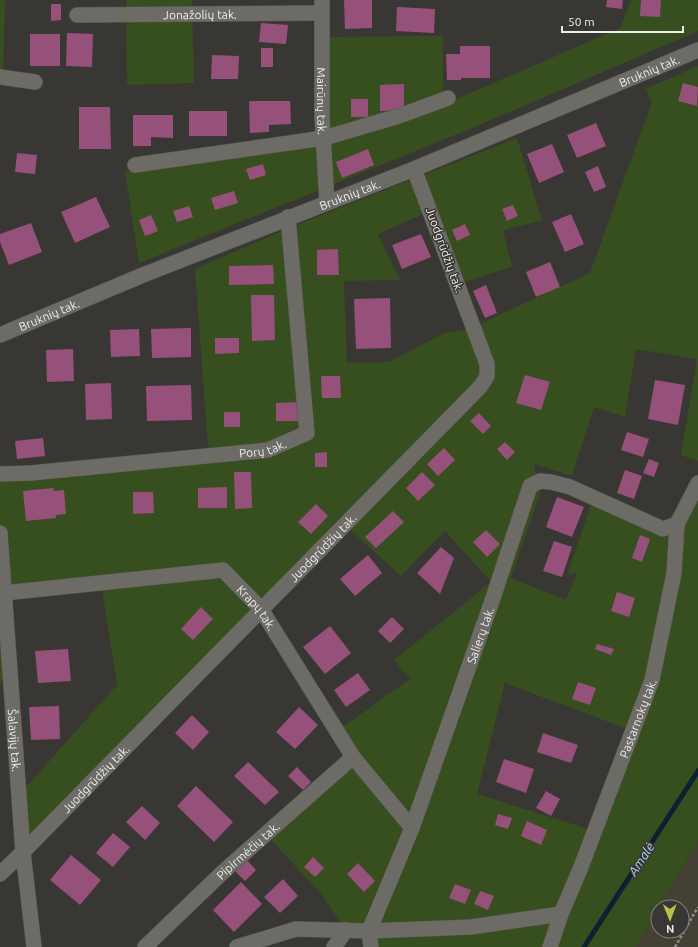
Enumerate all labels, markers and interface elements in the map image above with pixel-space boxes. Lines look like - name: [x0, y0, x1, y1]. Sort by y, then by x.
- street label: Jonažolių tak.: [163, 7, 237, 21]
- scale bar: [562, 8, 683, 34]
- text: 50 m: [568, 15, 595, 28]
- street label: Bruknių tak.: [617, 52, 681, 89]
- street label: Mairūnų tak.: [315, 67, 330, 135]
- street label: Bruknių tak.: [317, 176, 382, 212]
- street label: Juodgrūdžių tak.: [423, 205, 467, 295]
- street label: Bruknių tak.: [17, 296, 81, 333]
- street label: Porų tak.: [238, 436, 288, 459]
- street label: Juodgrūdžių tak.: [286, 511, 359, 584]
- street label: Krapų tak.: [235, 582, 279, 633]
- street label: Salierų tak.: [464, 605, 496, 665]
- street label: Pastarnokų tak.: [617, 677, 658, 760]
- street label: Šalavijų tak.: [6, 709, 24, 772]
- street label: Juodgrūdžių tak.: [59, 742, 132, 815]
- street label: Pipirmėčių tak.: [213, 819, 282, 882]
- water label: Amalė: [625, 840, 657, 879]
- north arrow: [650, 899, 690, 939]
- text: N: [666, 923, 674, 935]

